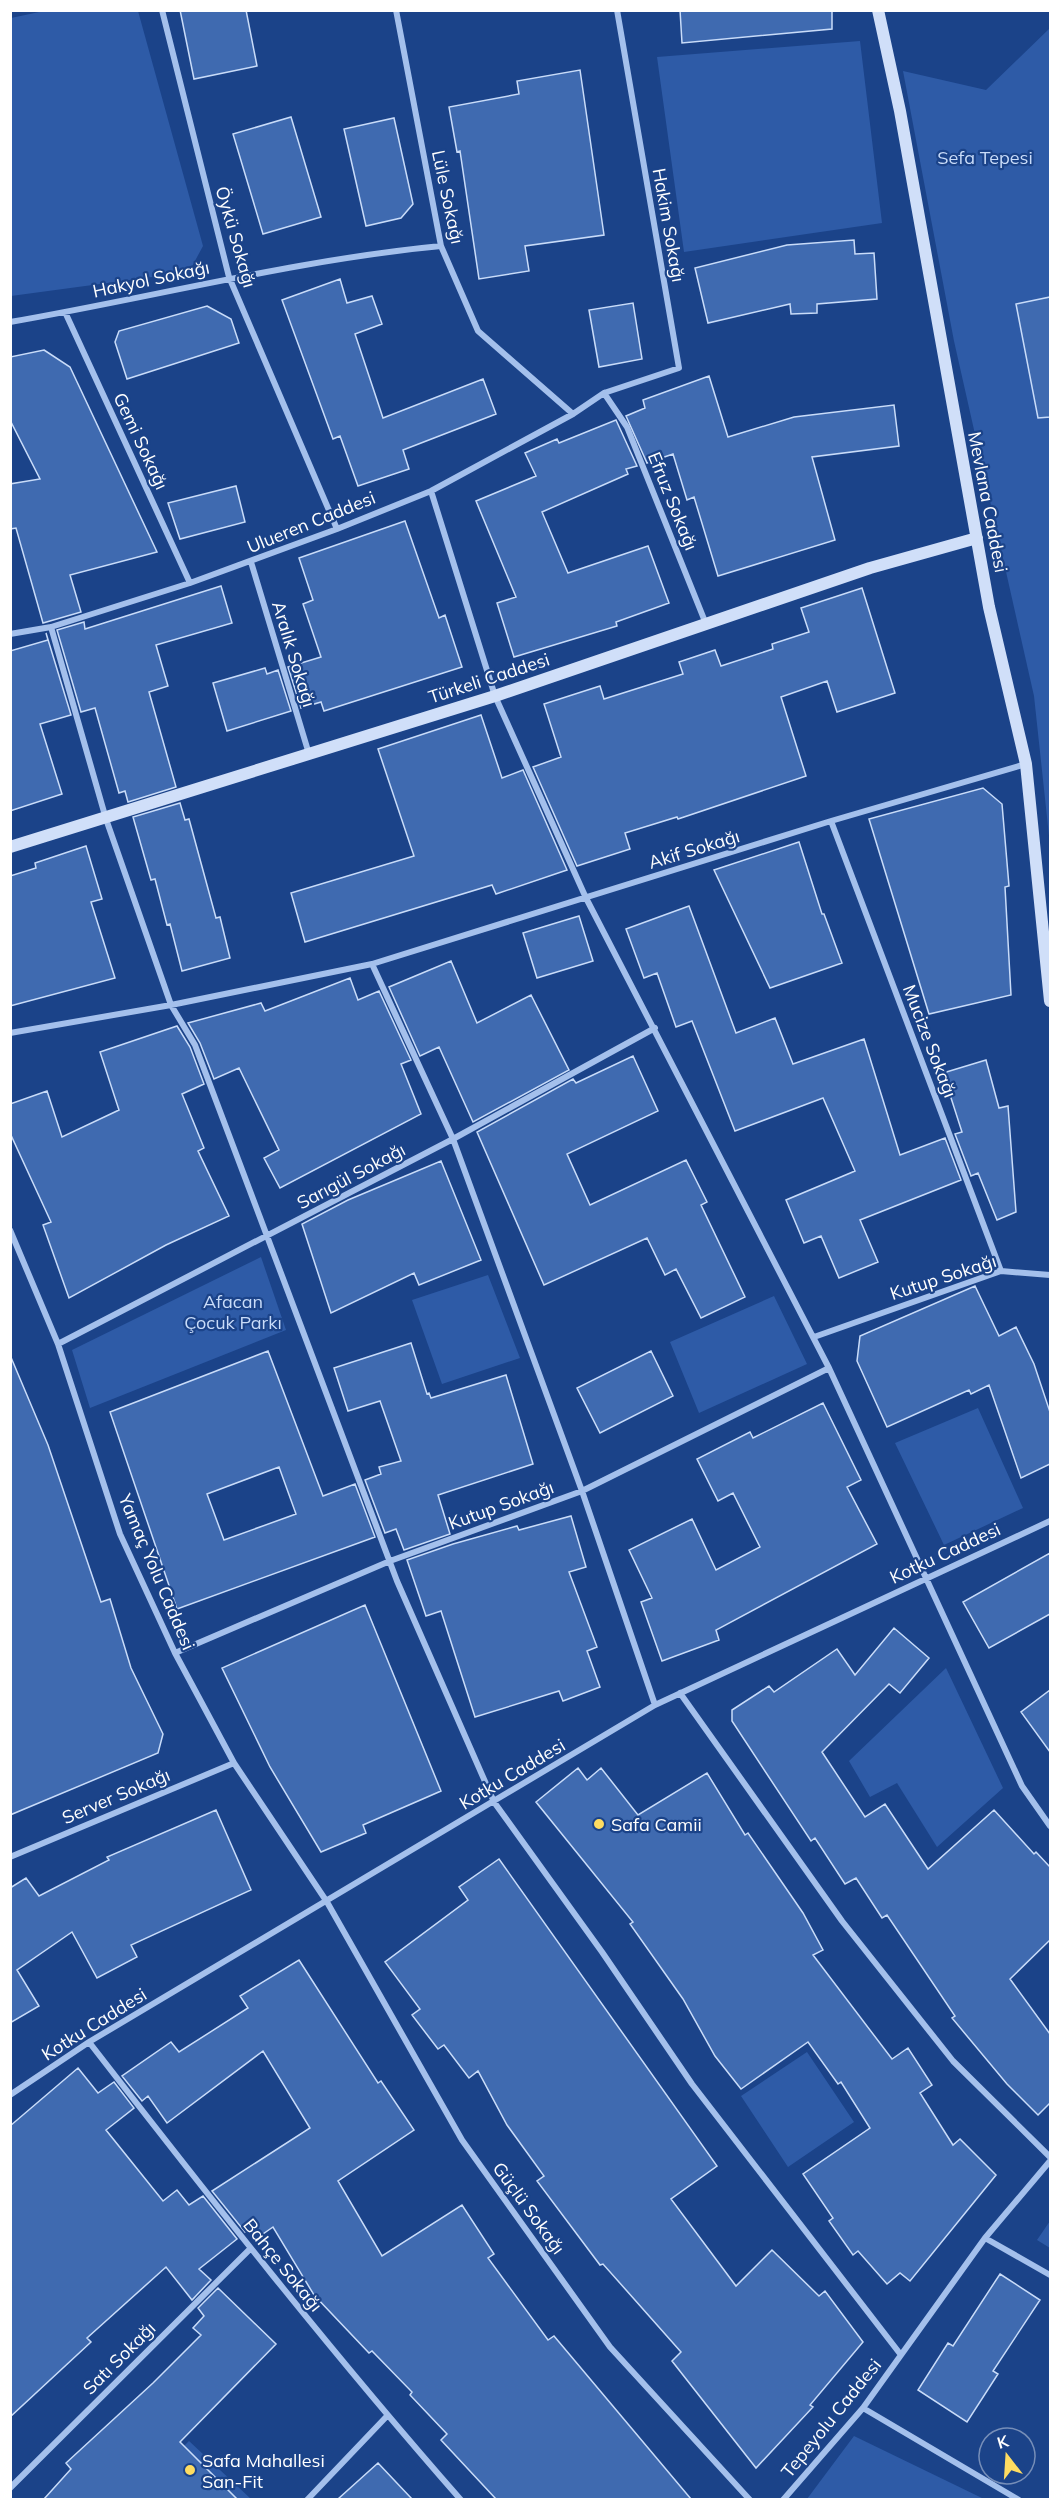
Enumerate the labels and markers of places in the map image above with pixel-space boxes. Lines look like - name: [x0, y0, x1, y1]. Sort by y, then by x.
- place label: Safa Camii: [611, 1813, 702, 1836]
- marker: Safa Camii: [592, 1817, 606, 1831]
- place label: Safa Mahallesi San-Fit: [202, 2449, 325, 2493]
- marker: Safa Mahallesi San-Fit: [183, 2463, 197, 2477]

